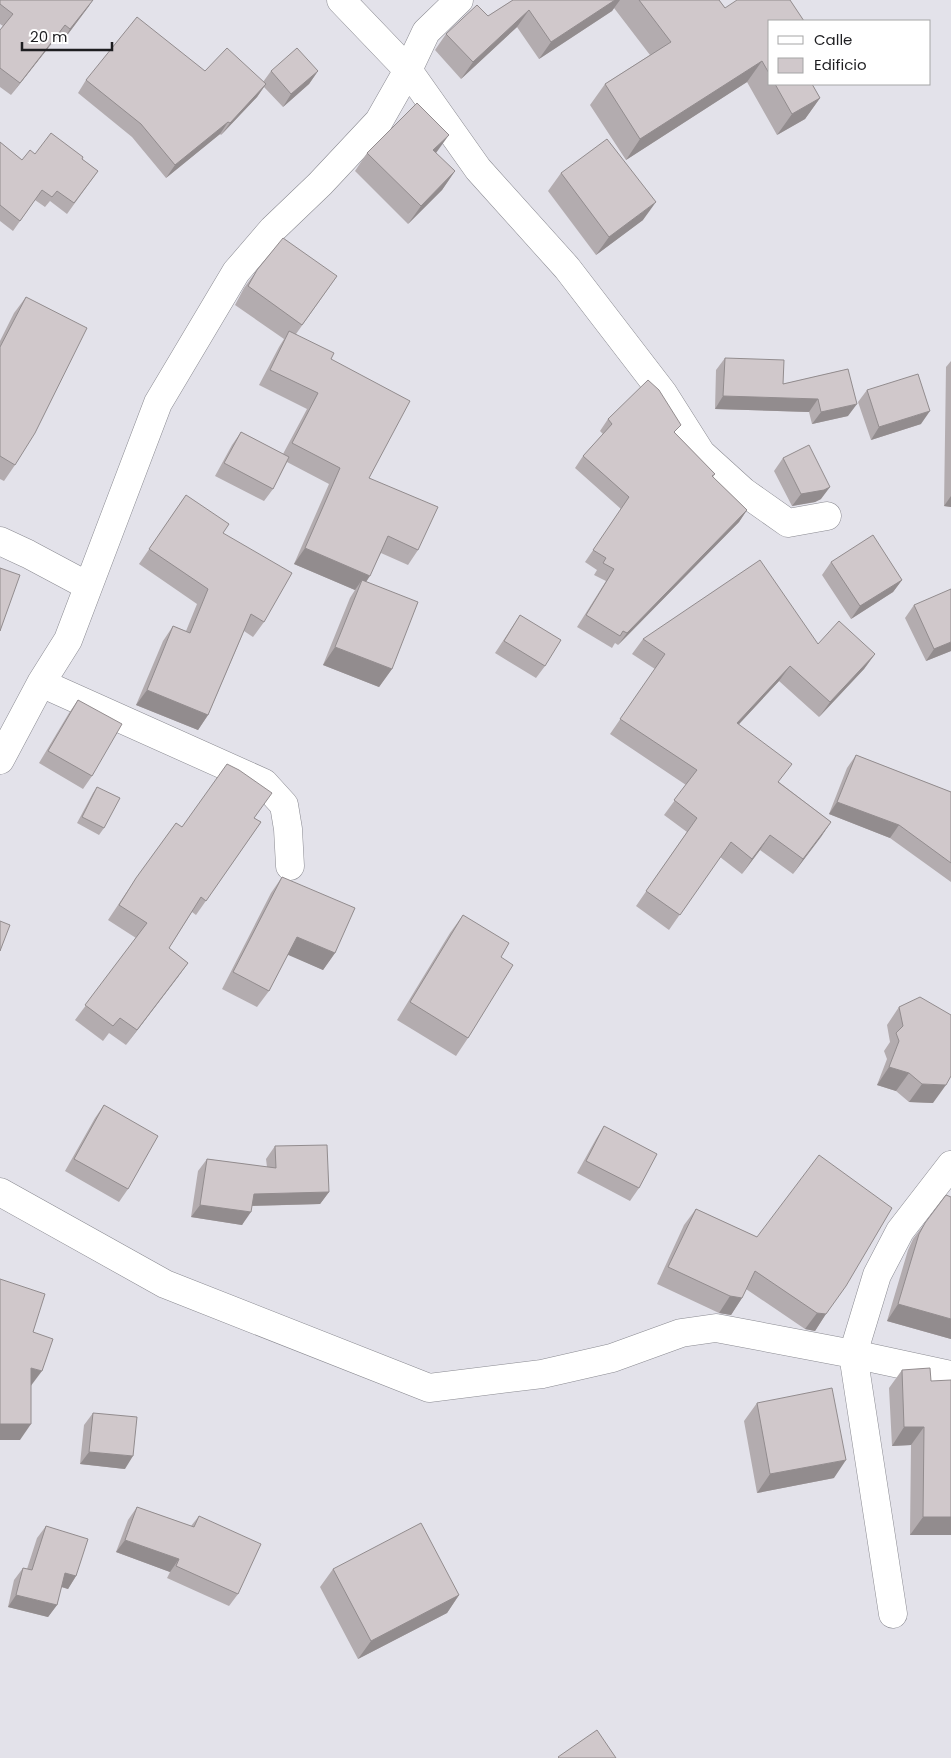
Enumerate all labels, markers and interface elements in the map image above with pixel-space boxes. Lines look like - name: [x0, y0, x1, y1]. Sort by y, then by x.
- scale bar: [22, 20, 112, 52]
- legend: [768, 20, 931, 85]
- text: 20 m: [30, 26, 68, 47]
- text: Calle: [814, 29, 852, 50]
- text: Edificio: [814, 54, 867, 75]

